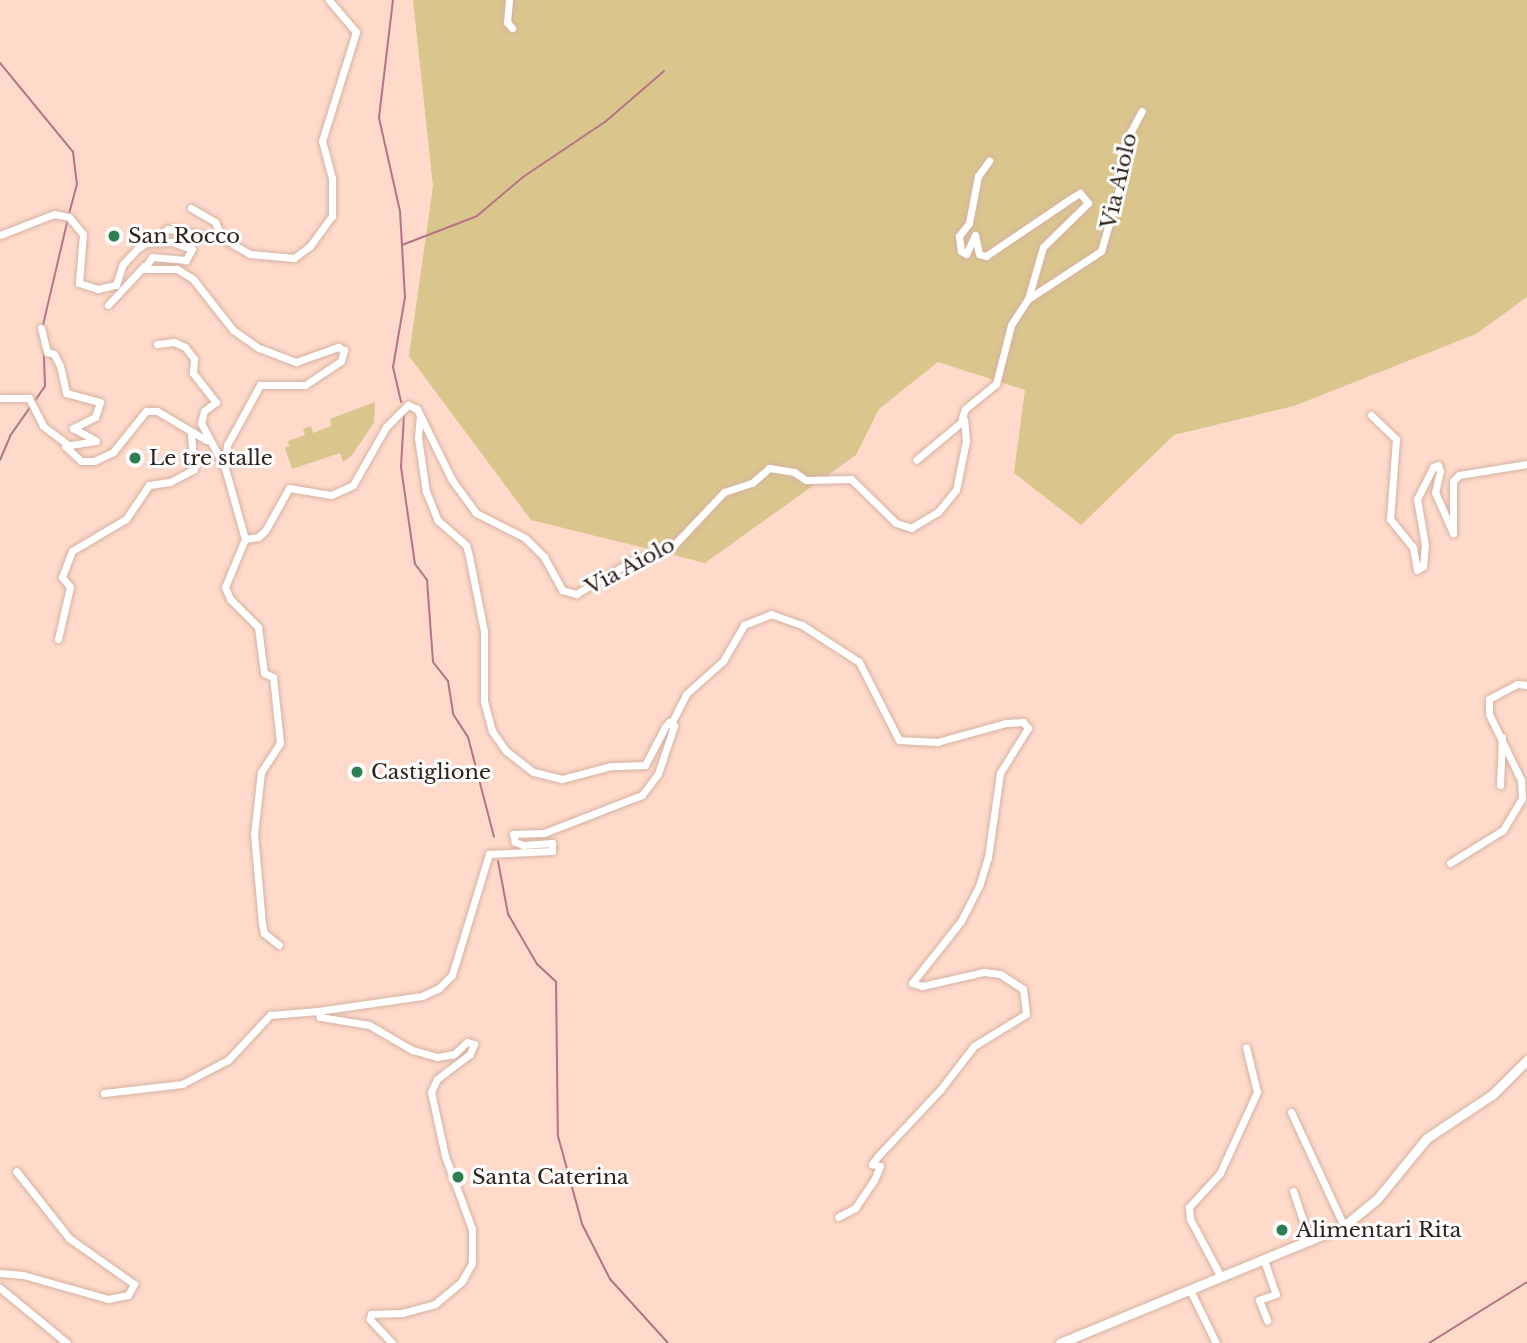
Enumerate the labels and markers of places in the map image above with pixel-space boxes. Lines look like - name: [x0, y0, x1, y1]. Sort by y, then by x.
- place label: San Rocco: [128, 223, 240, 249]
- marker: San Rocco: [106, 228, 122, 244]
- place label: Le tre stalle: [149, 445, 273, 471]
- marker: Le tre stalle: [127, 450, 143, 466]
- place label: Castiglione: [371, 759, 491, 785]
- marker: Castiglione: [349, 764, 365, 780]
- place label: Santa Caterina: [472, 1164, 629, 1190]
- marker: Santa Caterina: [450, 1169, 466, 1185]
- place label: Alimentari Rita: [1296, 1217, 1461, 1243]
- marker: Alimentari Rita: [1274, 1222, 1290, 1238]

